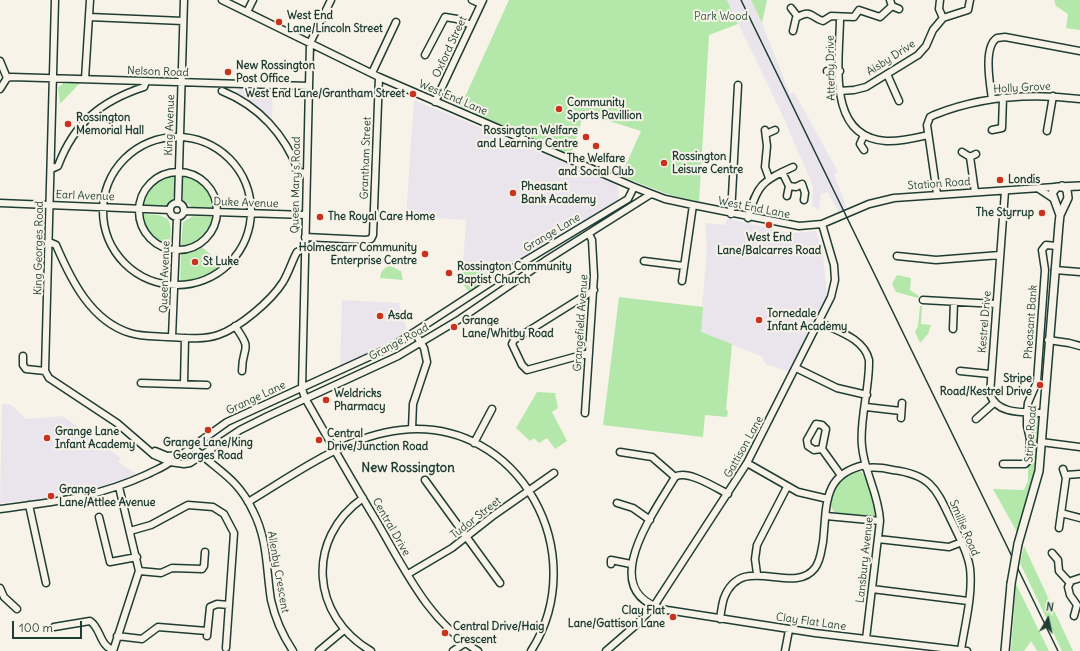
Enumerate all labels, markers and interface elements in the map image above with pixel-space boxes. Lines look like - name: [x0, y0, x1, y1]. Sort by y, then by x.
- place label: West End Lane/Lincoln Street: [287, 9, 383, 35]
- park label: Park Wood: [694, 10, 748, 24]
- street label: Oxford Street: [430, 14, 470, 80]
- marker: West End Lane/Lincoln Street: [274, 17, 284, 27]
- street label: Atterby Drive: [824, 35, 838, 101]
- street label: Aisby Drive: [864, 37, 918, 79]
- place label: New Rossington Post Office: [236, 59, 315, 85]
- street label: Nelson Road: [127, 64, 189, 80]
- marker: New Rossington Post Office: [223, 67, 233, 77]
- street label: West End Lane: [417, 78, 489, 118]
- street label: Holly Grove: [993, 80, 1051, 96]
- place label: West End Lane/Grantham Street: [245, 87, 405, 101]
- marker: West End Lane/Grantham Street: [408, 89, 418, 99]
- street label: King Avenue: [162, 94, 178, 156]
- place label: Community Sports Pavillion: [567, 96, 642, 122]
- marker: Community Sports Pavillion: [554, 104, 564, 114]
- place label: Rossington Memorial Hall: [76, 111, 144, 137]
- street label: Grantham Street: [358, 116, 374, 200]
- marker: Rossington Memorial Hall: [63, 119, 73, 129]
- place label: Rossington Welfare and Learning Centre: [477, 124, 578, 150]
- marker: Rossington Welfare and Learning Centre: [581, 132, 591, 142]
- street label: Queen Mary's Road: [289, 136, 303, 234]
- marker: The Welfare and Social Club: [591, 141, 601, 151]
- place label: Rossington Leisure Centre: [672, 150, 743, 176]
- place label: The Welfare and Social Club: [558, 152, 634, 178]
- marker: Rossington Leisure Centre: [659, 158, 669, 168]
- place label: Londis: [1008, 173, 1040, 187]
- street label: Station Road: [907, 175, 971, 193]
- marker: Londis: [995, 175, 1005, 185]
- place label: Pheasant Bank Academy: [521, 180, 596, 206]
- street label: Earl Avenue: [55, 188, 115, 204]
- marker: Pheasant Bank Academy: [508, 188, 518, 198]
- street label: Duke Avenue: [213, 195, 279, 211]
- street label: West End Lane: [717, 195, 791, 221]
- street label: King Georges Road: [32, 201, 46, 295]
- place label: The Styrrup: [976, 206, 1034, 220]
- marker: The Styrrup: [1037, 208, 1047, 218]
- place label: The Royal Care Home: [328, 210, 435, 224]
- street label: Grange Lane: [521, 211, 583, 255]
- marker: The Royal Care Home: [315, 212, 325, 222]
- marker: West End Lane/Balcarres Road: [764, 220, 774, 230]
- place label: West End Lane/Balcarres Road: [717, 231, 821, 257]
- street label: Queen Avenue: [157, 241, 173, 313]
- place label: Holmescarr Community Enterprise Centre: [299, 241, 417, 267]
- marker: Holmescarr Community Enterprise Centre: [420, 249, 430, 259]
- place label: St Luke: [203, 255, 239, 269]
- marker: St Luke: [190, 257, 200, 267]
- place label: Rossington Community Baptist Church: [457, 260, 572, 286]
- marker: Rossington Community Baptist Church: [444, 268, 454, 278]
- street label: Grangefield Avenue: [571, 274, 591, 372]
- street label: Pheasant Bank: [1022, 284, 1040, 360]
- street label: Kestrel Drive: [976, 290, 994, 354]
- place label: Tornedale Infant Academy: [767, 307, 847, 333]
- place label: Asda: [388, 309, 413, 323]
- marker: Asda: [375, 311, 385, 321]
- place label: Grange Lane/Whitby Road: [462, 314, 554, 340]
- marker: Tornedale Infant Academy: [754, 315, 764, 325]
- street label: Grange Road: [367, 321, 431, 363]
- marker: Grange Lane/Whitby Road: [449, 322, 459, 332]
- place label: Stripe Road/Kestrel Drive: [940, 372, 1032, 398]
- street label: Grange Lane: [224, 378, 288, 418]
- marker: Stripe Road/Kestrel Drive: [1035, 380, 1045, 390]
- place label: Weldricks Pharmacy: [334, 387, 385, 413]
- marker: Weldricks Pharmacy: [321, 395, 331, 405]
- street label: Stripe Road: [1022, 405, 1040, 463]
- street label: Gattison Lane: [722, 414, 766, 480]
- place label: Grange Lane Infant Academy: [55, 425, 135, 451]
- marker: Grange Lane/King Georges Road: [203, 425, 213, 435]
- place label: Central Drive/Junction Road: [327, 427, 428, 453]
- marker: Grange Lane Infant Academy: [42, 433, 52, 443]
- marker: Central Drive/Junction Road: [314, 435, 324, 445]
- place label: Grange Lane/King Georges Road: [163, 436, 253, 462]
- district label: New Rossington: [361, 460, 455, 476]
- place label: Grange Lane/Attlee Avenue: [59, 483, 156, 509]
- marker: Grange Lane/Attlee Avenue: [46, 491, 56, 501]
- street label: Tudor Street: [448, 494, 504, 542]
- street label: Central Drive: [369, 496, 413, 558]
- street label: Smillie Road: [946, 498, 982, 558]
- street label: Lansbury Avenue: [854, 516, 876, 604]
- street label: Allenby Crescent: [264, 530, 292, 614]
- north arrow: [1028, 599, 1068, 639]
- text: N: [1045, 600, 1055, 615]
- place label: Clay Flat Lane/Gattison Lane: [568, 604, 665, 630]
- street label: Clay Flat Lane: [775, 611, 847, 633]
- marker: Clay Flat Lane/Gattison Lane: [668, 612, 678, 622]
- scale bar: [14, 613, 84, 639]
- text: 100 m: [19, 620, 53, 635]
- place label: Central Drive/Haig Crescent: [453, 620, 544, 646]
- marker: Central Drive/Haig Crescent: [440, 628, 450, 638]

